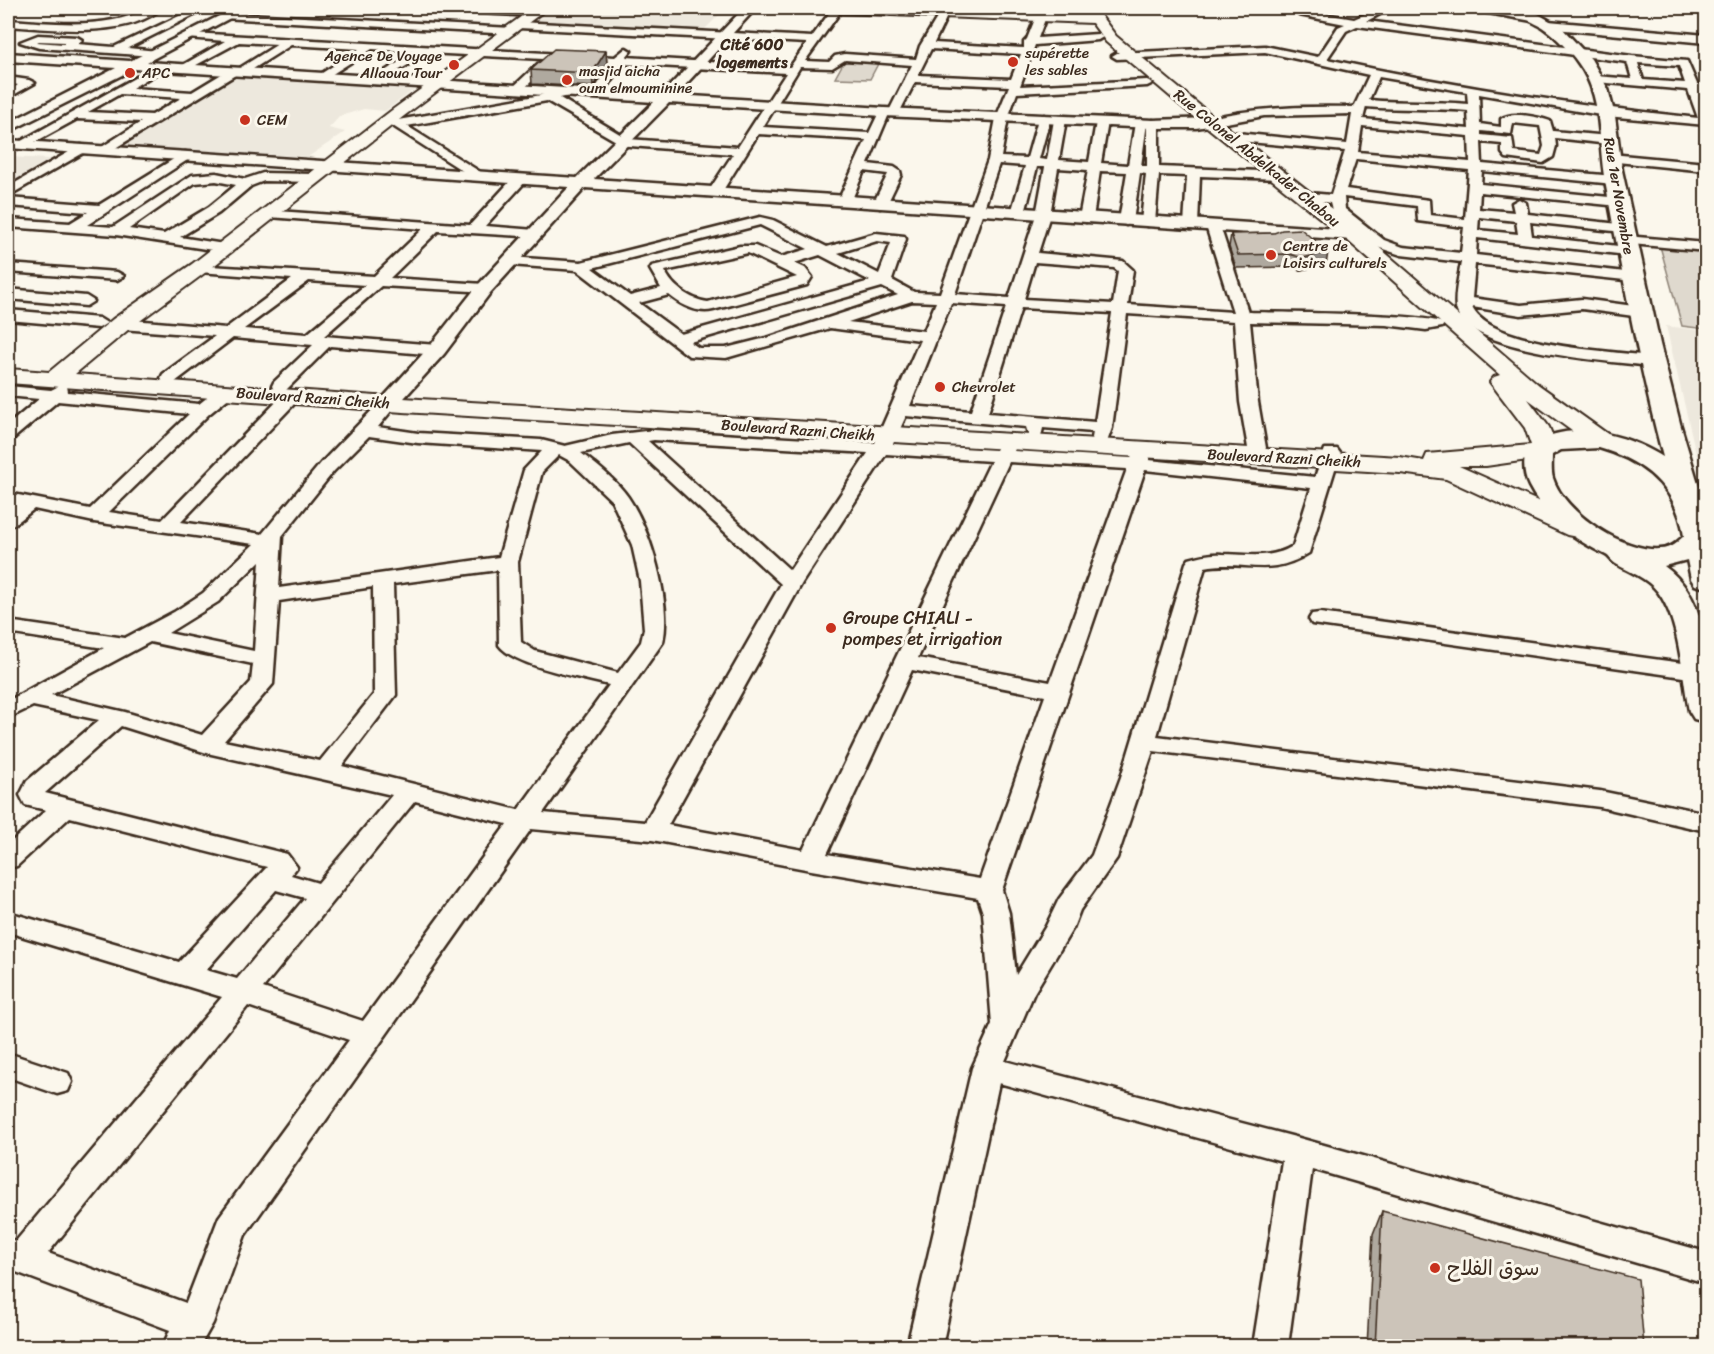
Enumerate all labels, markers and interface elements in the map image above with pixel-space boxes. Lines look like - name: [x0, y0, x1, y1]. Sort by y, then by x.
- district label: Cité 600 logements: [715, 30, 788, 77]
- place label: supérette les sables: [1024, 40, 1089, 83]
- place label: Agence De Voyage Allaoua Tour: [323, 43, 443, 86]
- marker: supérette les sables: [1006, 55, 1020, 69]
- marker: Agence De Voyage Allaoua Tour: [447, 58, 461, 72]
- place label: masjid aicha oum elmouminine: [579, 58, 693, 101]
- place label: APC: [141, 60, 171, 86]
- marker: APC: [123, 66, 137, 80]
- marker: masjid aicha oum elmouminine: [560, 73, 574, 87]
- street label: Rue Colonel Abdelkader Chabou: [1168, 82, 1346, 234]
- place label: CEM: [257, 107, 288, 133]
- marker: CEM: [238, 113, 252, 127]
- street label: Rue 1er Novembre: [1596, 135, 1642, 257]
- place label: Centre de Loisirs culturels: [1283, 233, 1387, 276]
- marker: Centre de Loisirs culturels: [1264, 248, 1278, 262]
- place label: Chevrolet: [952, 374, 1016, 400]
- street label: Boulevard Razni Cheikh: [235, 380, 391, 416]
- marker: Chevrolet: [933, 380, 947, 394]
- street label: Boulevard Razni Cheikh: [720, 412, 876, 448]
- street label: Boulevard Razni Cheikh: [1206, 441, 1362, 475]
- place label: Groupe CHIALI - pompes et irrigation: [842, 602, 1003, 655]
- marker: Groupe CHIALI - pompes et irrigation: [824, 621, 838, 635]
- place label: سوق الفلاح: [1447, 1249, 1539, 1287]
- marker: سوق الفلاح: [1428, 1261, 1442, 1275]

